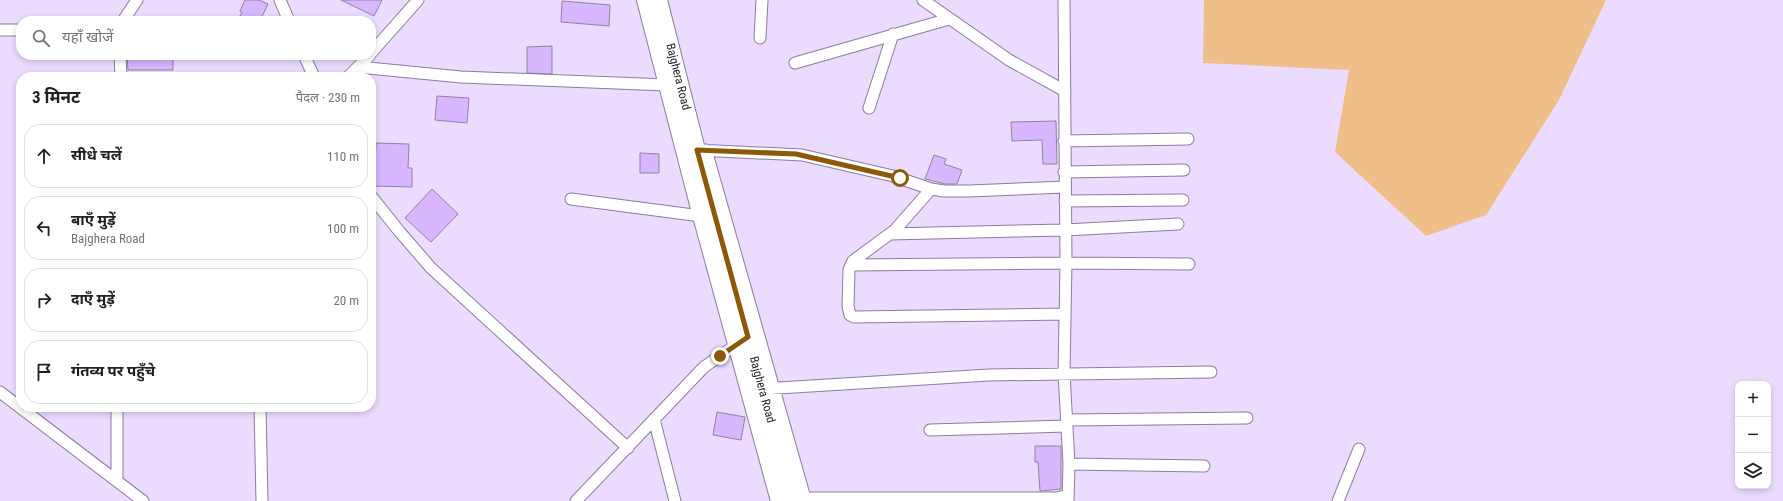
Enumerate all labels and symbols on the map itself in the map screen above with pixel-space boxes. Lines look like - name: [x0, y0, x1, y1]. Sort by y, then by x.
- street label: Bajghera Road: [663, 42, 694, 112]
- route start: [891, 169, 909, 187]
- route end: [711, 347, 729, 365]
- street label: Bajghera Road: [747, 355, 778, 424]

